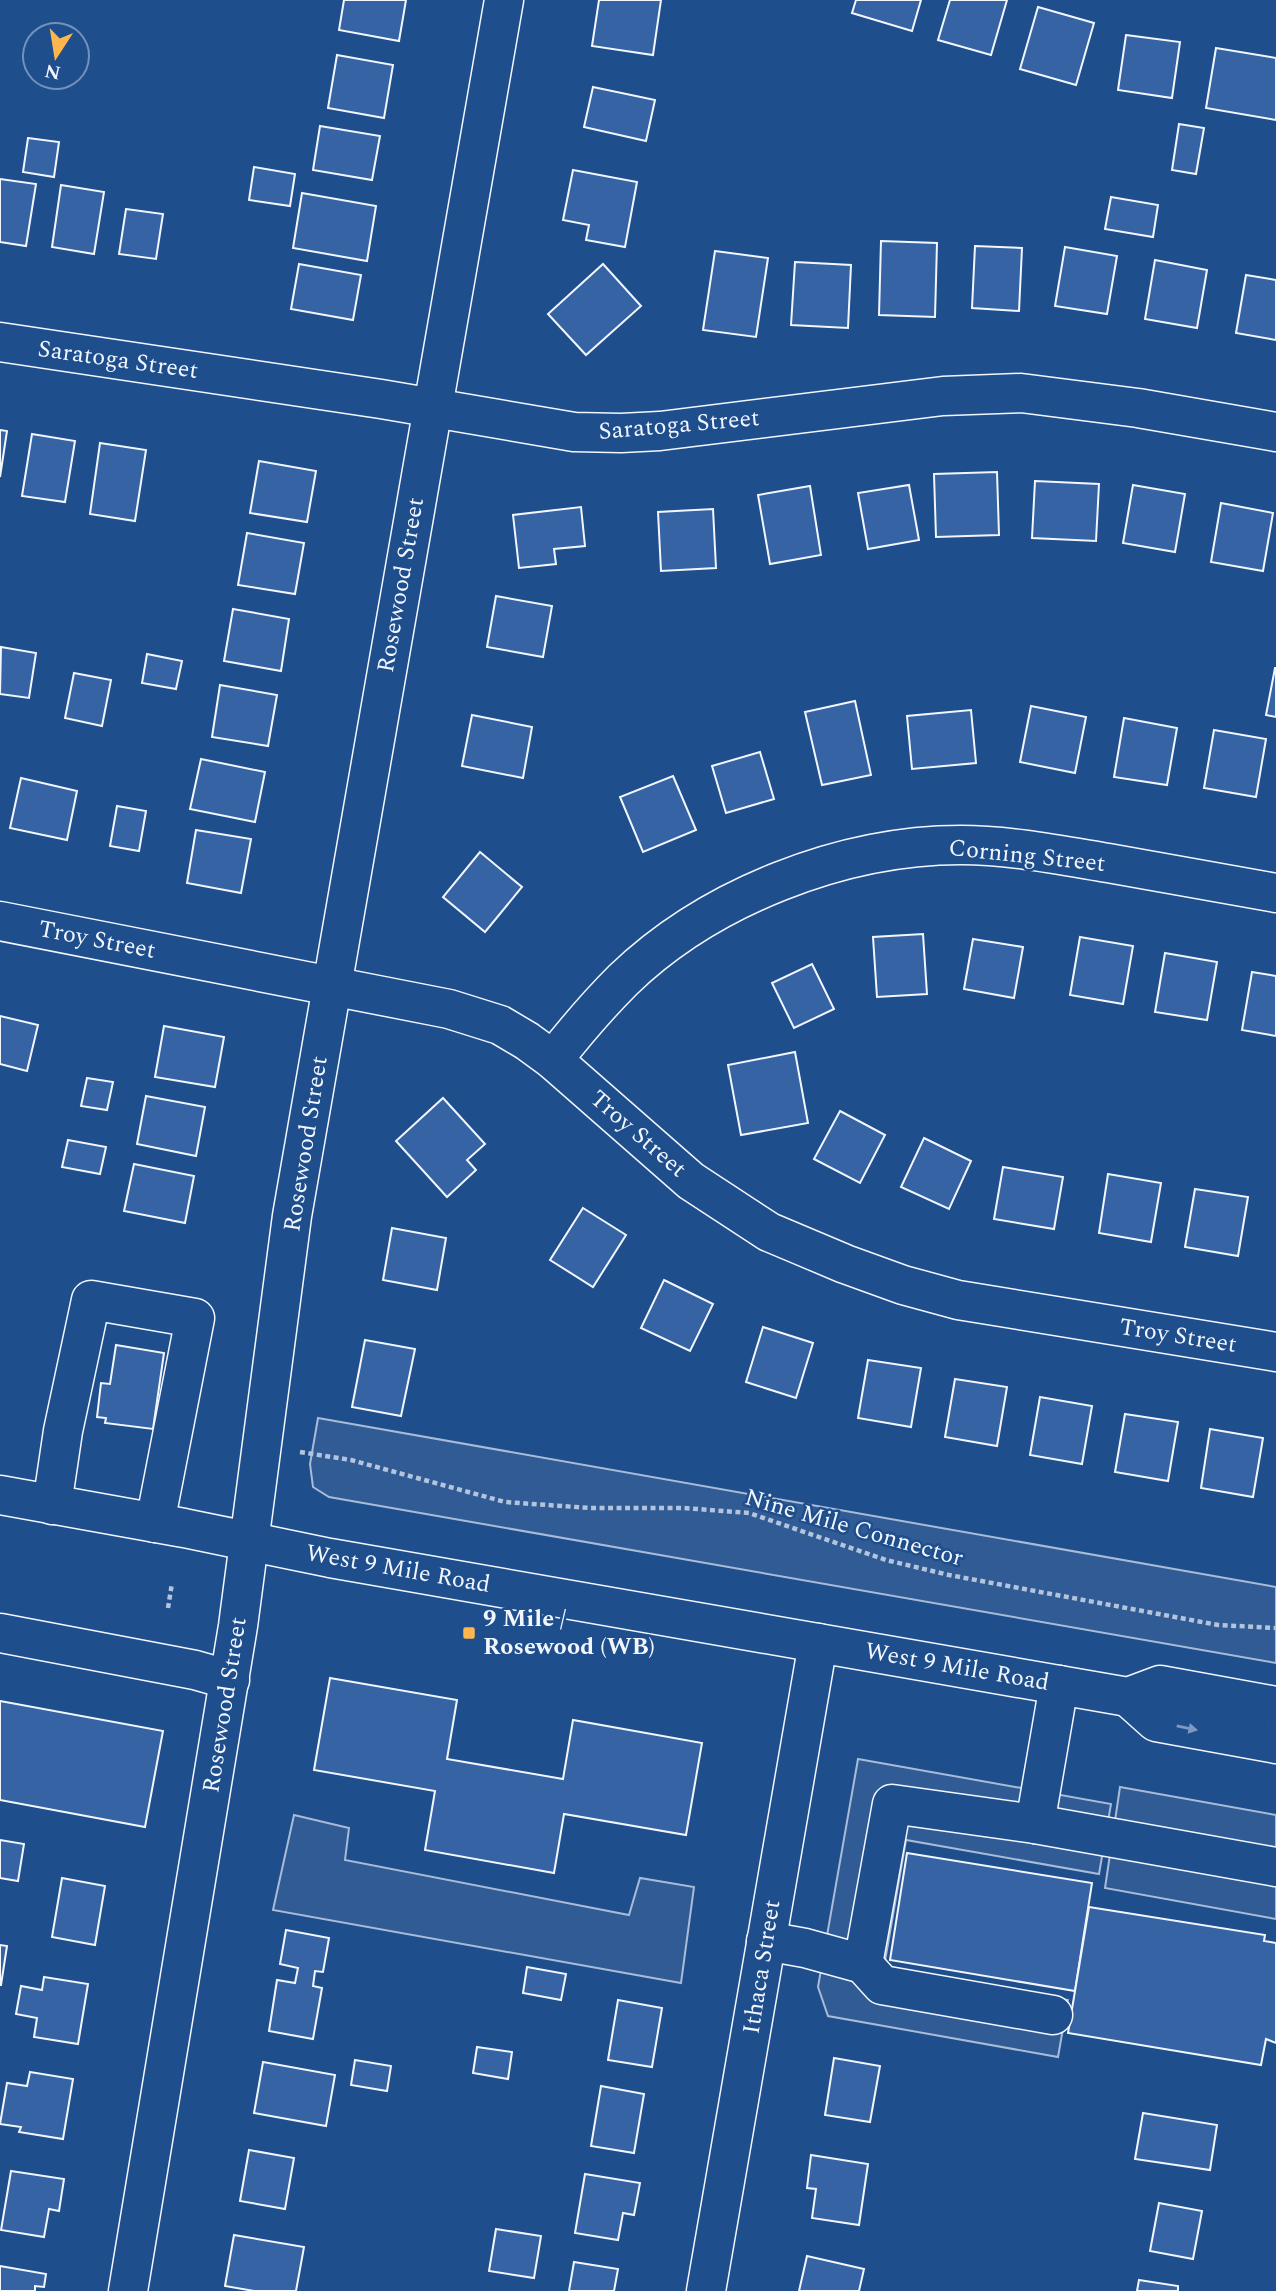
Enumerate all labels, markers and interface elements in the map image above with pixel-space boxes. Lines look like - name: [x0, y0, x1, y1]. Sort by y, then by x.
- north arrow: [21, 21, 91, 91]
- text: N: [42, 55, 63, 87]
- street label: Saratoga Street: [36, 331, 200, 389]
- street label: Saratoga Street: [597, 400, 761, 450]
- street label: Rosewood Street: [368, 495, 434, 675]
- street label: Corning Street: [947, 830, 1107, 882]
- street label: Troy Street: [35, 911, 159, 969]
- street label: Rosewood Street: [274, 1054, 338, 1234]
- street label: Troy Street: [581, 1082, 695, 1186]
- street label: Troy Street: [1117, 1309, 1239, 1363]
- street label: Nine Mile Connector: [740, 1480, 968, 1576]
- street label: West 9 Mile Road: [303, 1535, 493, 1603]
- place label: 9 Mile / Rosewood (WB): [483, 1601, 655, 1665]
- street label: Rosewood Street: [193, 1615, 257, 1795]
- marker: 9 Mile / Rosewood (WB): [461, 1625, 477, 1641]
- street label: West 9 Mile Road: [862, 1633, 1052, 1701]
- one-way arrow: [1176, 1722, 1198, 1733]
- street label: Ithaca Street: [734, 1897, 790, 2037]

